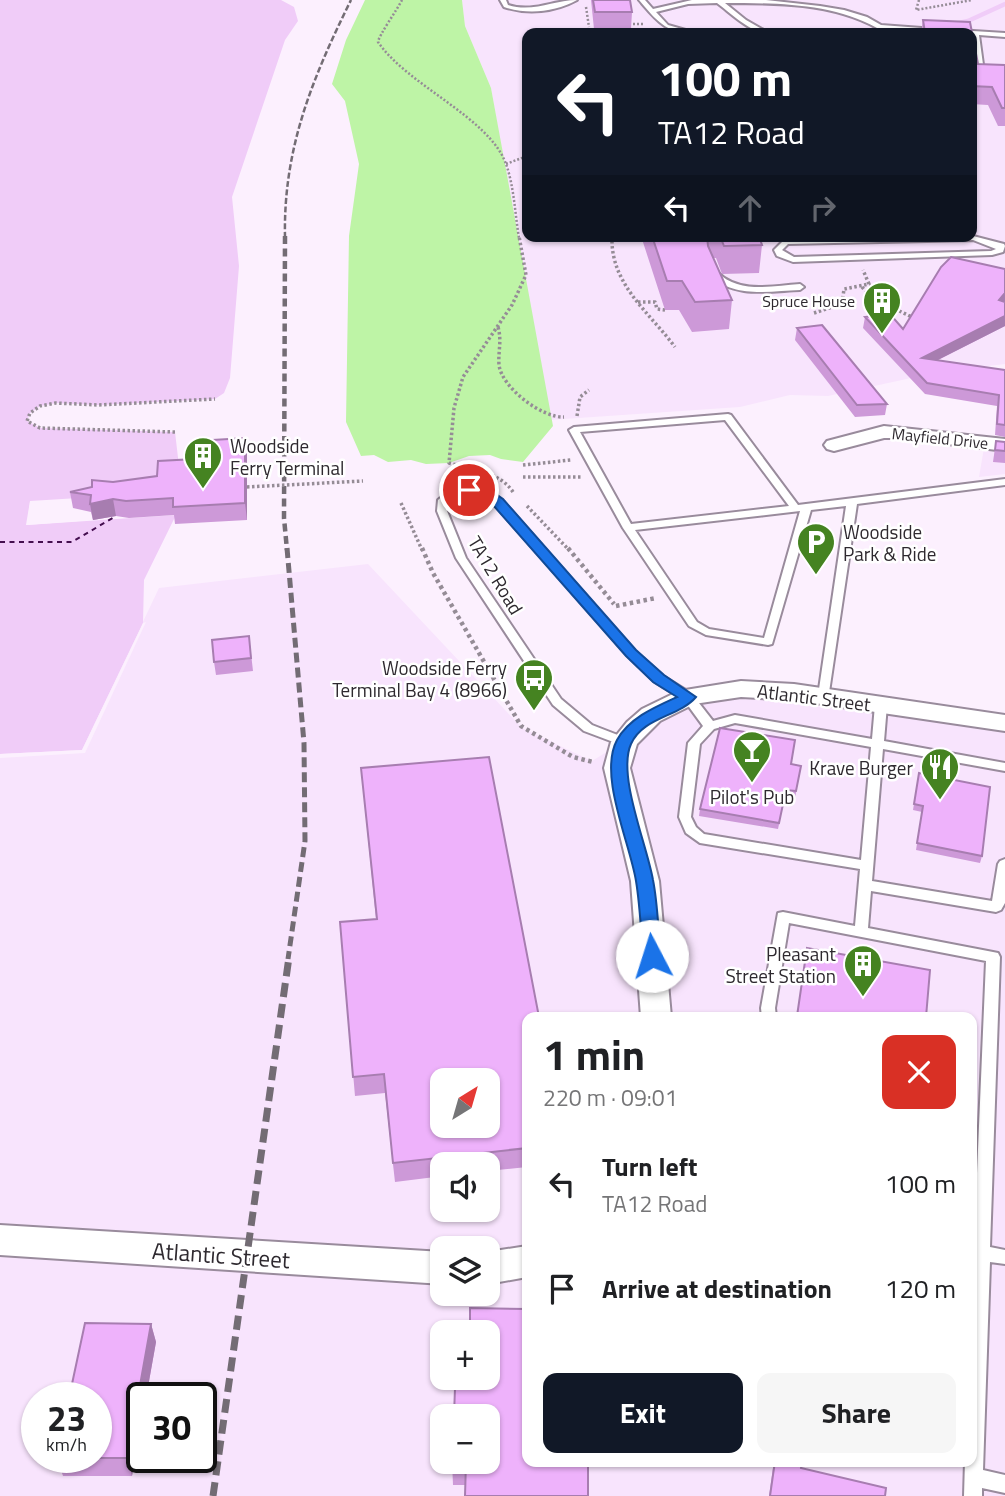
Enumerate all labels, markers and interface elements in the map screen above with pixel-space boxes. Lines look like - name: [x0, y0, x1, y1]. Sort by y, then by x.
- text: 100 m: [658, 40, 792, 115]
- icon: left: [543, 56, 634, 147]
- text: TA12 Road: [658, 108, 805, 156]
- icon: left: [658, 189, 696, 227]
- icon: ahead: [731, 189, 769, 227]
- icon: right: [804, 189, 842, 227]
- building icon: Spruce House: [861, 280, 903, 335]
- place label: Spruce House: [762, 289, 855, 313]
- street label: Mayfield Drive: [891, 421, 989, 455]
- place label: Woodside Ferry Terminal: [230, 431, 344, 482]
- building icon: Woodside Ferry Terminal: [182, 435, 224, 490]
- pin: [439, 460, 499, 520]
- icon: arrive: [450, 471, 488, 509]
- place label: Woodside Park & Ride: [843, 517, 936, 568]
- parking icon: Woodside Park & Ride: [795, 521, 837, 576]
- street label: TA12 Road: [461, 530, 531, 620]
- place label: Woodside Ferry Terminal Bay 4 (8966): [332, 653, 507, 704]
- bus stop icon: Woodside Ferry Terminal Bay 4 (8966): [513, 657, 555, 712]
- street label: Atlantic Street: [756, 676, 873, 718]
- bar icon: Pilot's Pub: [731, 729, 773, 784]
- restaurant icon: Krave Burger: [919, 746, 961, 801]
- place label: Krave Burger: [809, 753, 913, 782]
- place label: Pilot's Pub: [710, 782, 794, 811]
- position arrow: [615, 919, 689, 993]
- place label: Pleasant Street Station: [725, 939, 836, 990]
- building icon: Pleasant Street Station: [842, 943, 884, 998]
- text: 1 min: [543, 1022, 645, 1086]
- button: close: [882, 1035, 956, 1109]
- north arrow: [430, 1068, 500, 1138]
- map controls: [430, 1068, 500, 1474]
- text: 220 m · 09:01: [543, 1080, 678, 1115]
- text: Turn left: [602, 1147, 697, 1186]
- button: sound: [430, 1152, 500, 1222]
- text: 100 m: [885, 1164, 956, 1203]
- icon: left: [543, 1165, 581, 1203]
- text: TA12 Road: [602, 1186, 707, 1221]
- street label: Atlantic Street: [151, 1233, 291, 1277]
- button: layers: [430, 1236, 500, 1306]
- text: Arrive at destination: [602, 1269, 832, 1308]
- text: 120 m: [885, 1269, 956, 1308]
- icon: arrive: [543, 1270, 581, 1308]
- button: +: [430, 1320, 500, 1390]
- button: Exit: [543, 1373, 743, 1453]
- button: Share: [757, 1373, 956, 1453]
- speed limit sign: 30: [126, 1382, 217, 1473]
- text: 23: [47, 1391, 86, 1445]
- button: −: [430, 1404, 500, 1474]
- text: km/h: [46, 1431, 87, 1458]

